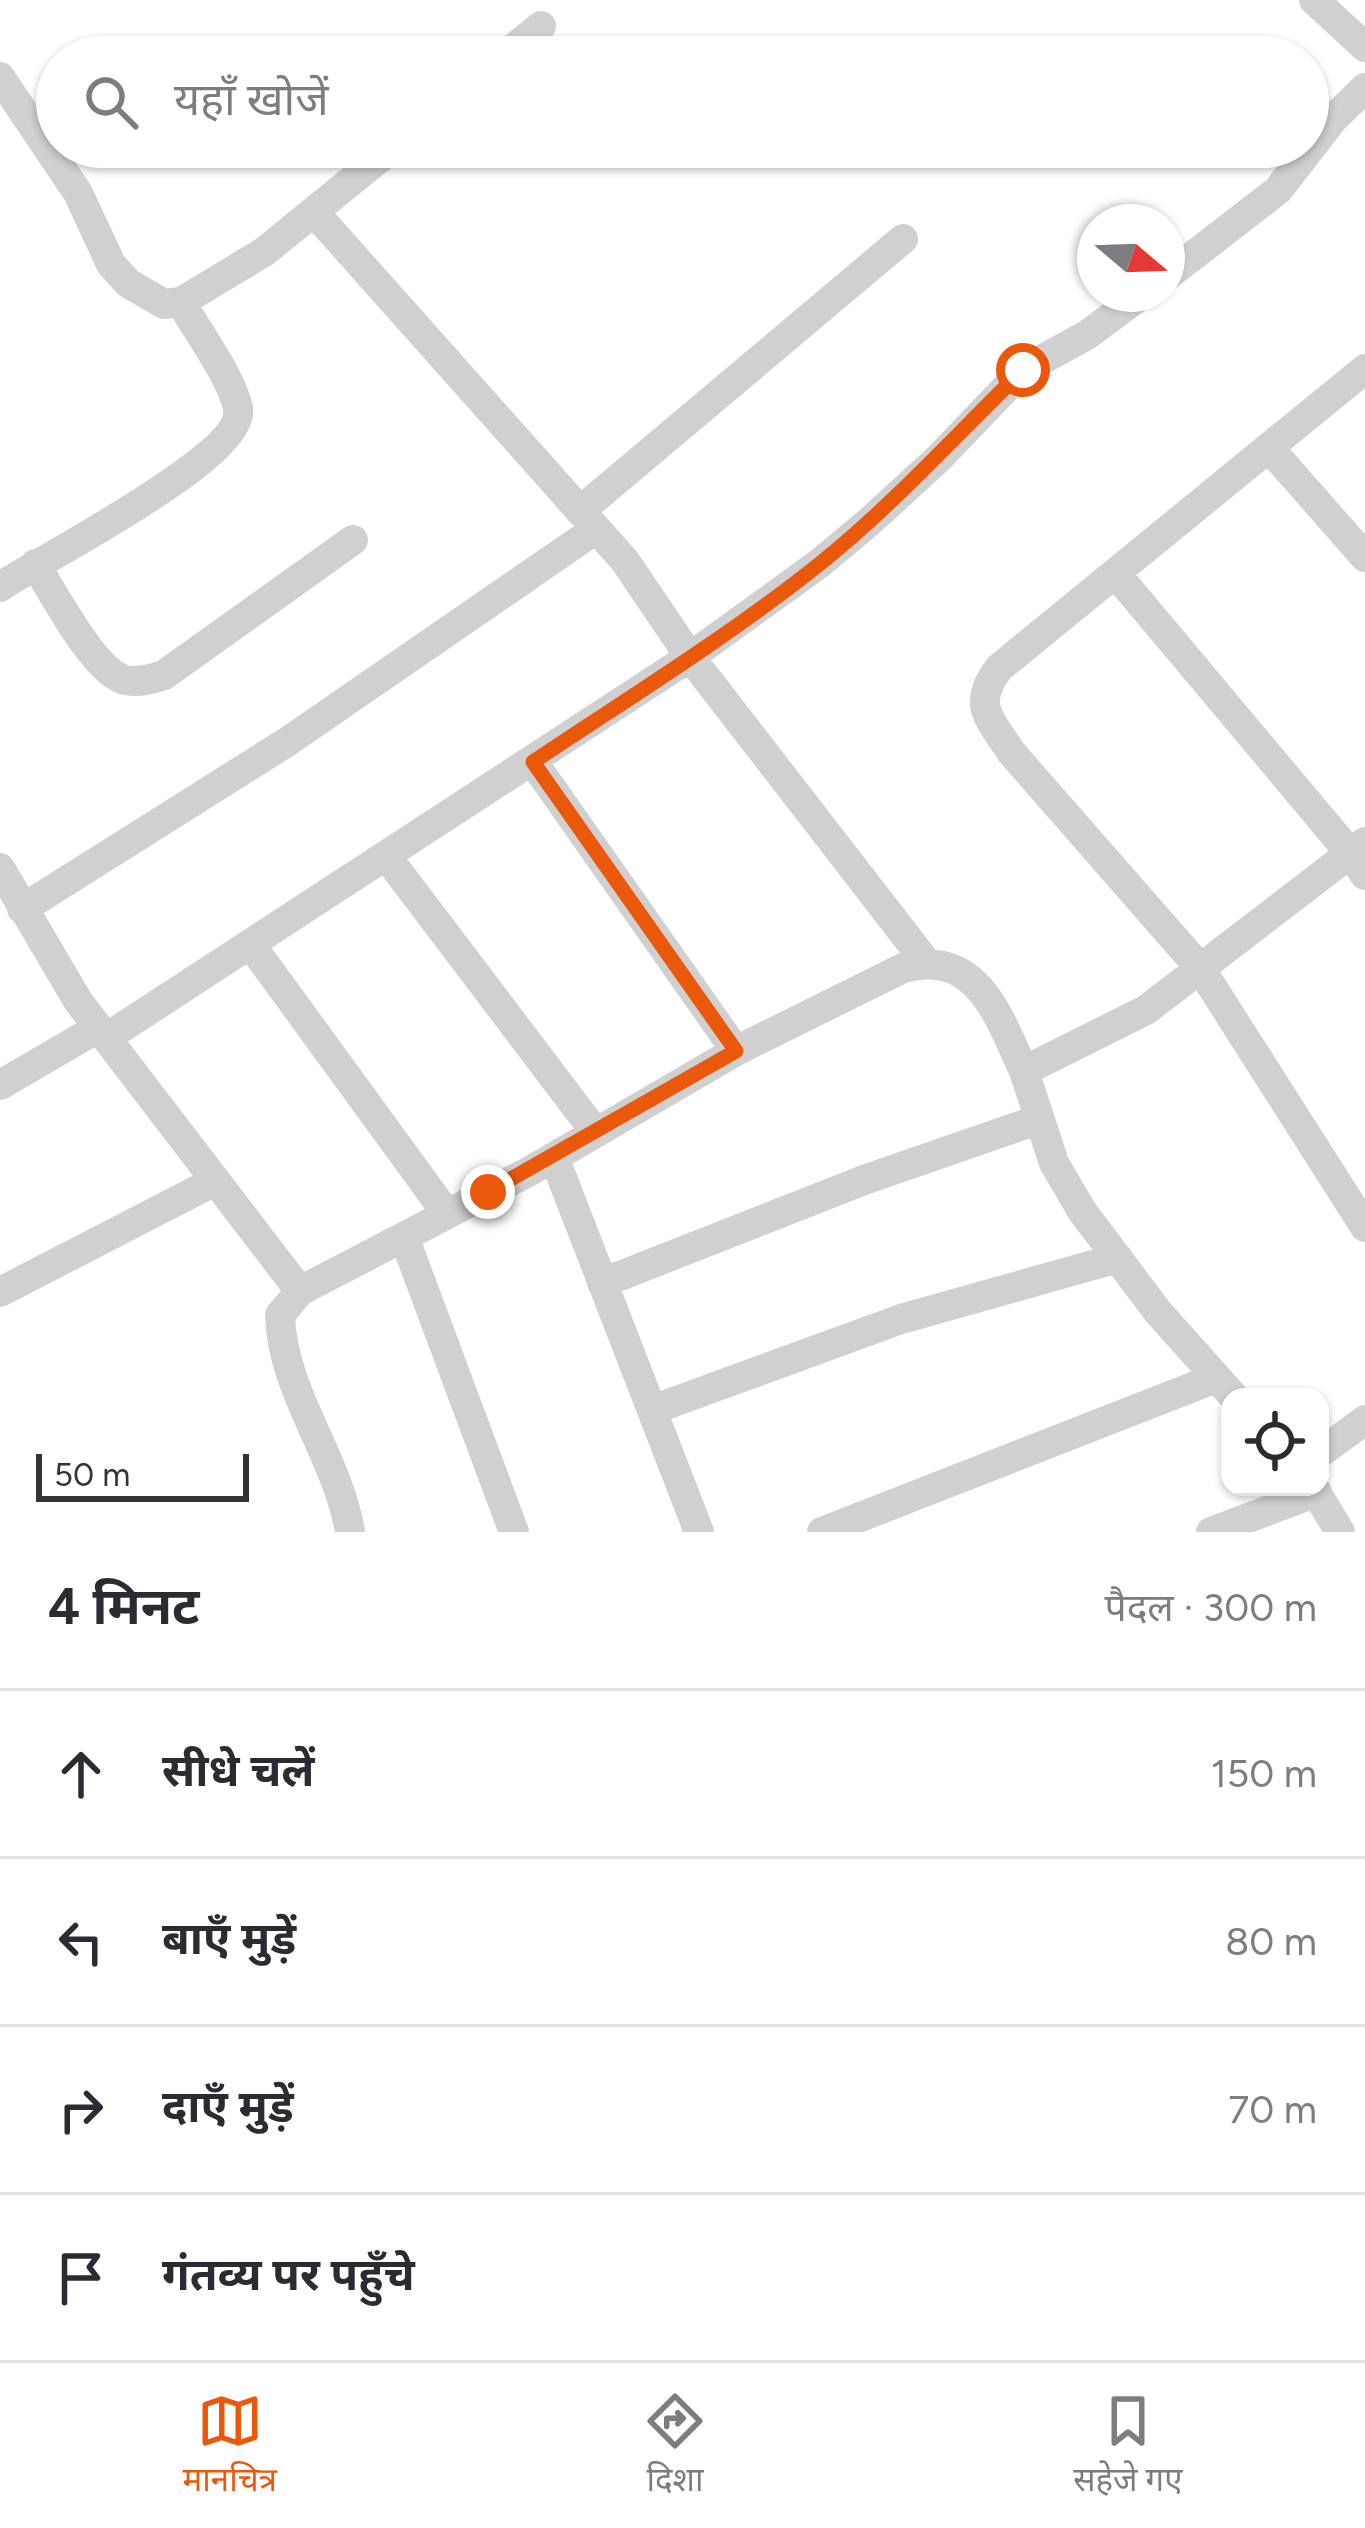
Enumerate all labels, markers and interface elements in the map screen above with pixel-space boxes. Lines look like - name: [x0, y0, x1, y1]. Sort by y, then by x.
- search box: [36, 36, 1329, 168]
- icon: search: [78, 69, 144, 135]
- text: यहाँ खोजें: [174, 72, 329, 126]
- north arrow: [1077, 204, 1185, 312]
- route start: [996, 343, 1050, 397]
- route end: [461, 1165, 515, 1219]
- map controls: [1221, 1388, 1329, 1496]
- button: locate: [1221, 1388, 1329, 1496]
- scale bar: [36, 1448, 249, 1501]
- text: 50 m: [54, 1455, 130, 1494]
- text: 4 मिनट: [48, 1576, 199, 1637]
- text: पैदल · 300 m: [1104, 1584, 1317, 1631]
- icon: ahead: [48, 1741, 114, 1807]
- text: सीधे चलें: [162, 1743, 315, 1797]
- text: 150 m: [1211, 1750, 1317, 1797]
- icon: left: [48, 1909, 114, 1975]
- text: बाएँ मुड़ें: [162, 1911, 296, 1965]
- text: 80 m: [1225, 1918, 1317, 1965]
- icon: right: [48, 2077, 114, 2143]
- text: दाएँ मुड़ें: [162, 2079, 294, 2133]
- text: 70 m: [1228, 2086, 1317, 2133]
- icon: arrive: [48, 2245, 114, 2311]
- text: गंतव्य पर पहुँचे: [162, 2247, 415, 2301]
- tab: मानचित्र: [183, 2388, 277, 2504]
- tab: दिशा: [642, 2388, 708, 2504]
- tab: सहेजे गए: [1073, 2388, 1182, 2504]

